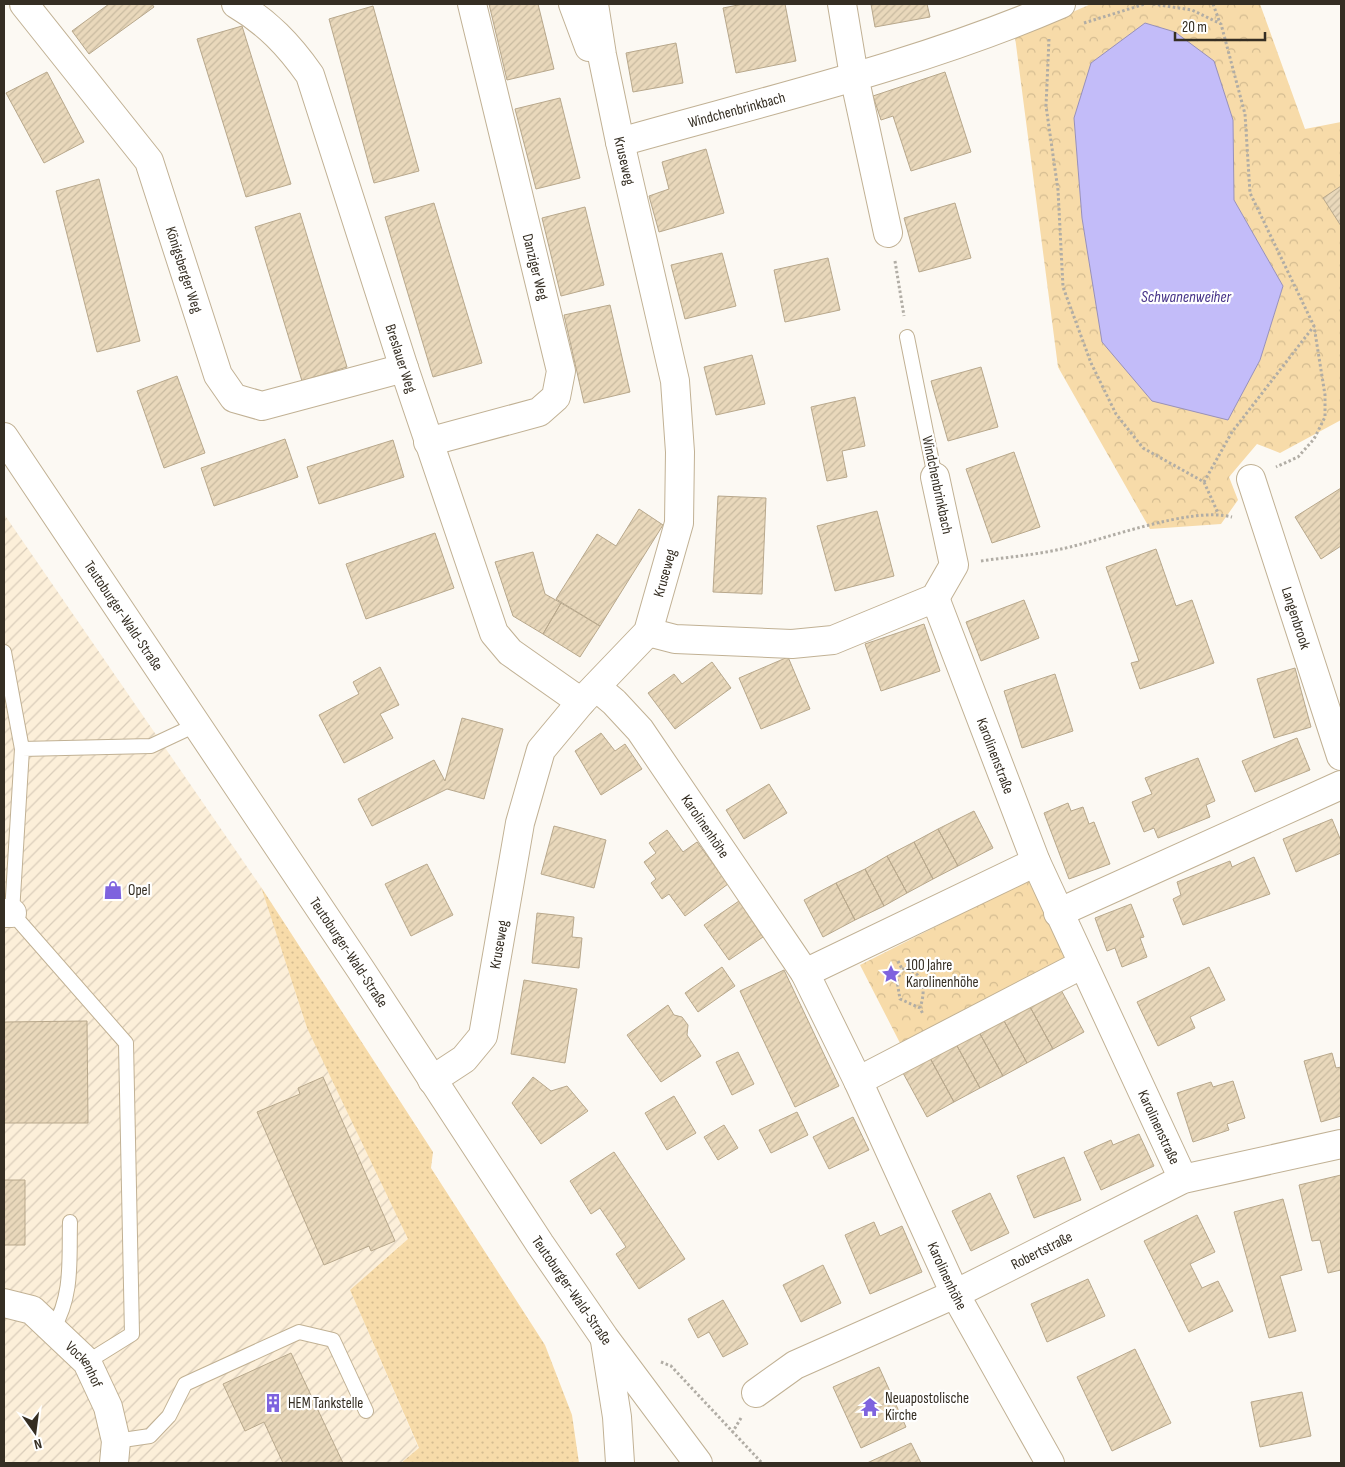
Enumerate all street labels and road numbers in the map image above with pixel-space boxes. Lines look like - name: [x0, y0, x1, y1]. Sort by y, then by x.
- street label: Windchenbrinkbach: [686, 87, 787, 132]
- street label: Kruseweg: [609, 135, 639, 187]
- street label: Königsberger Weg: [161, 224, 207, 315]
- street label: Danziger Weg: [518, 232, 552, 302]
- street label: Breslauer Weg: [381, 322, 421, 395]
- street label: Windchenbrinkbach: [917, 434, 957, 536]
- street label: Kruseweg: [649, 547, 681, 599]
- street label: Teutoburger-Wald-Straße: [80, 557, 167, 674]
- street label: Langenbrook: [1277, 584, 1315, 652]
- street label: Karolinenstraße: [972, 715, 1019, 796]
- street label: Karolinenhöhe: [677, 791, 734, 862]
- street label: Teutoburger-Wald-Straße: [305, 893, 392, 1011]
- street label: Kruseweg: [485, 919, 512, 970]
- street label: Karolinenstraße: [1134, 1087, 1184, 1167]
- street label: Robertstraße: [1008, 1227, 1075, 1274]
- street label: Teutoburger-Wald-Straße: [528, 1232, 616, 1349]
- street label: Karolinenhöhe: [923, 1239, 971, 1313]
- street label: Vockenhof: [61, 1337, 107, 1391]

